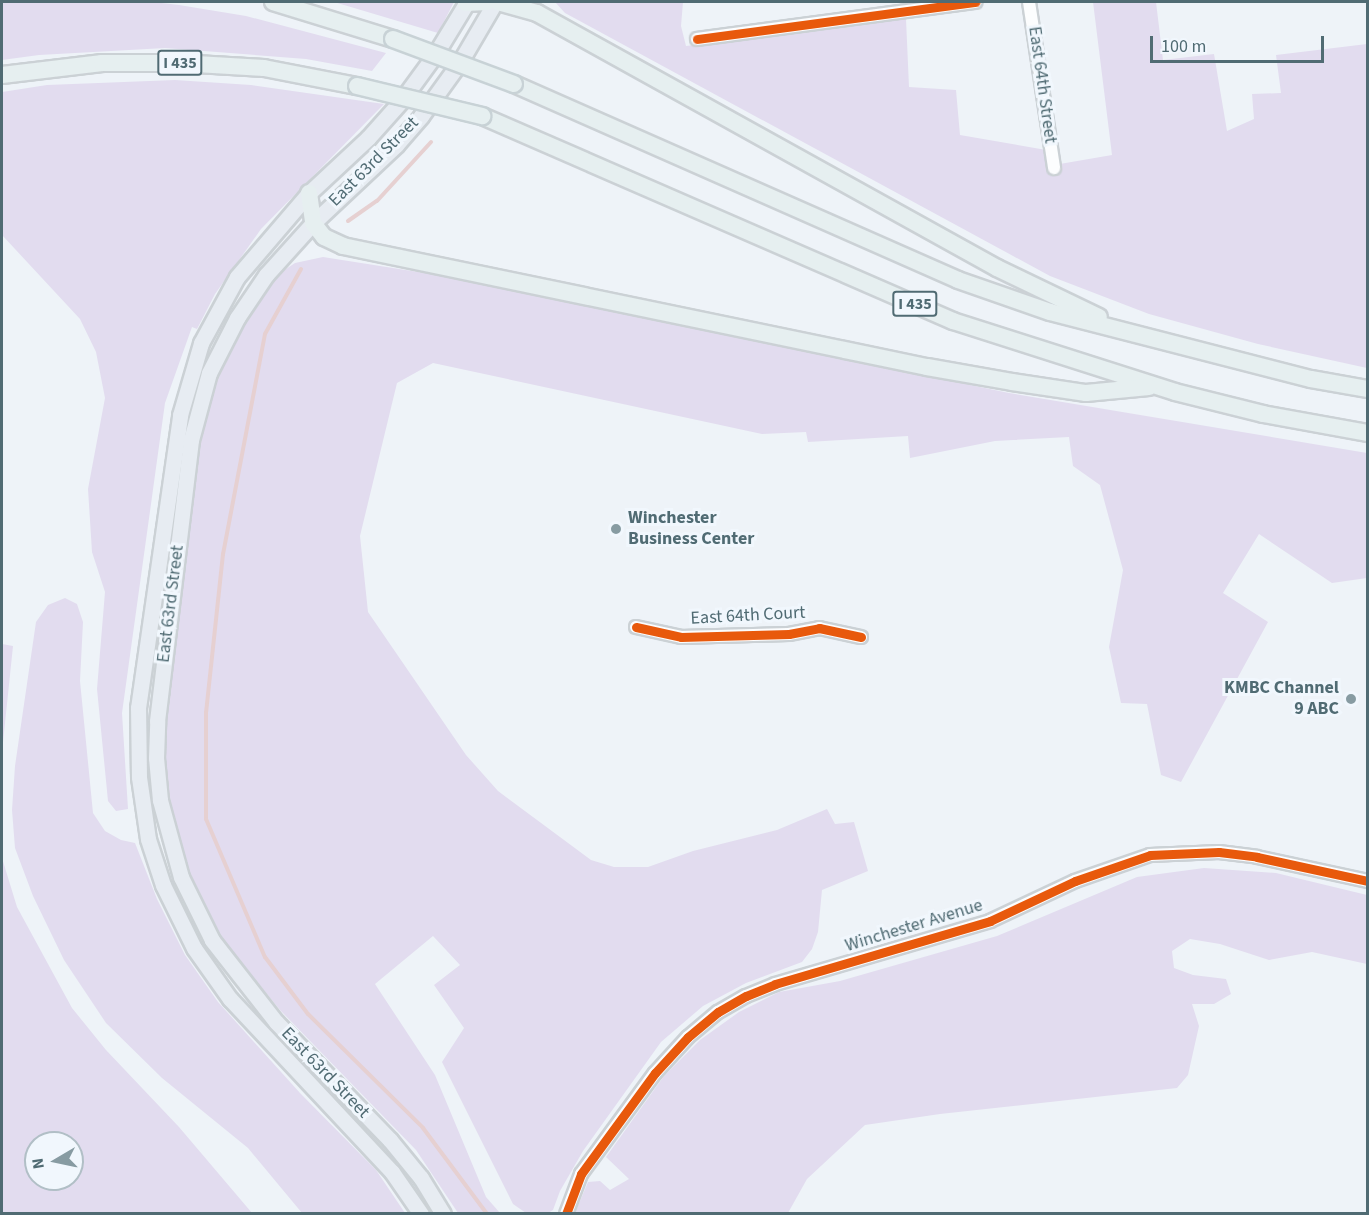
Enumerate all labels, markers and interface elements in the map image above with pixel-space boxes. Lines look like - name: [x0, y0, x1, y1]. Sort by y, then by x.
- scale bar: [1153, 24, 1327, 62]
- street label: East 64th Street: [1023, 25, 1061, 145]
- text: 100 m: [1161, 34, 1206, 59]
- road number: I 435: [156, 50, 204, 76]
- street label: East 63rd Street: [325, 113, 423, 211]
- road number: I 435: [891, 291, 939, 317]
- place label: Winchester Business Center: [628, 508, 754, 550]
- marker: Winchester Business Center: [609, 522, 623, 536]
- street label: East 63rd Street: [153, 544, 189, 664]
- street label: East 64th Court: [690, 602, 806, 630]
- place label: KMBC Channel 9 ABC: [1224, 678, 1339, 720]
- marker: KMBC Channel 9 ABC: [1344, 692, 1358, 706]
- street label: Winchester Avenue: [843, 895, 985, 957]
- street label: East 63rd Street: [276, 1023, 374, 1123]
- north arrow: [24, 1131, 84, 1191]
- text: N: [27, 1157, 50, 1170]

